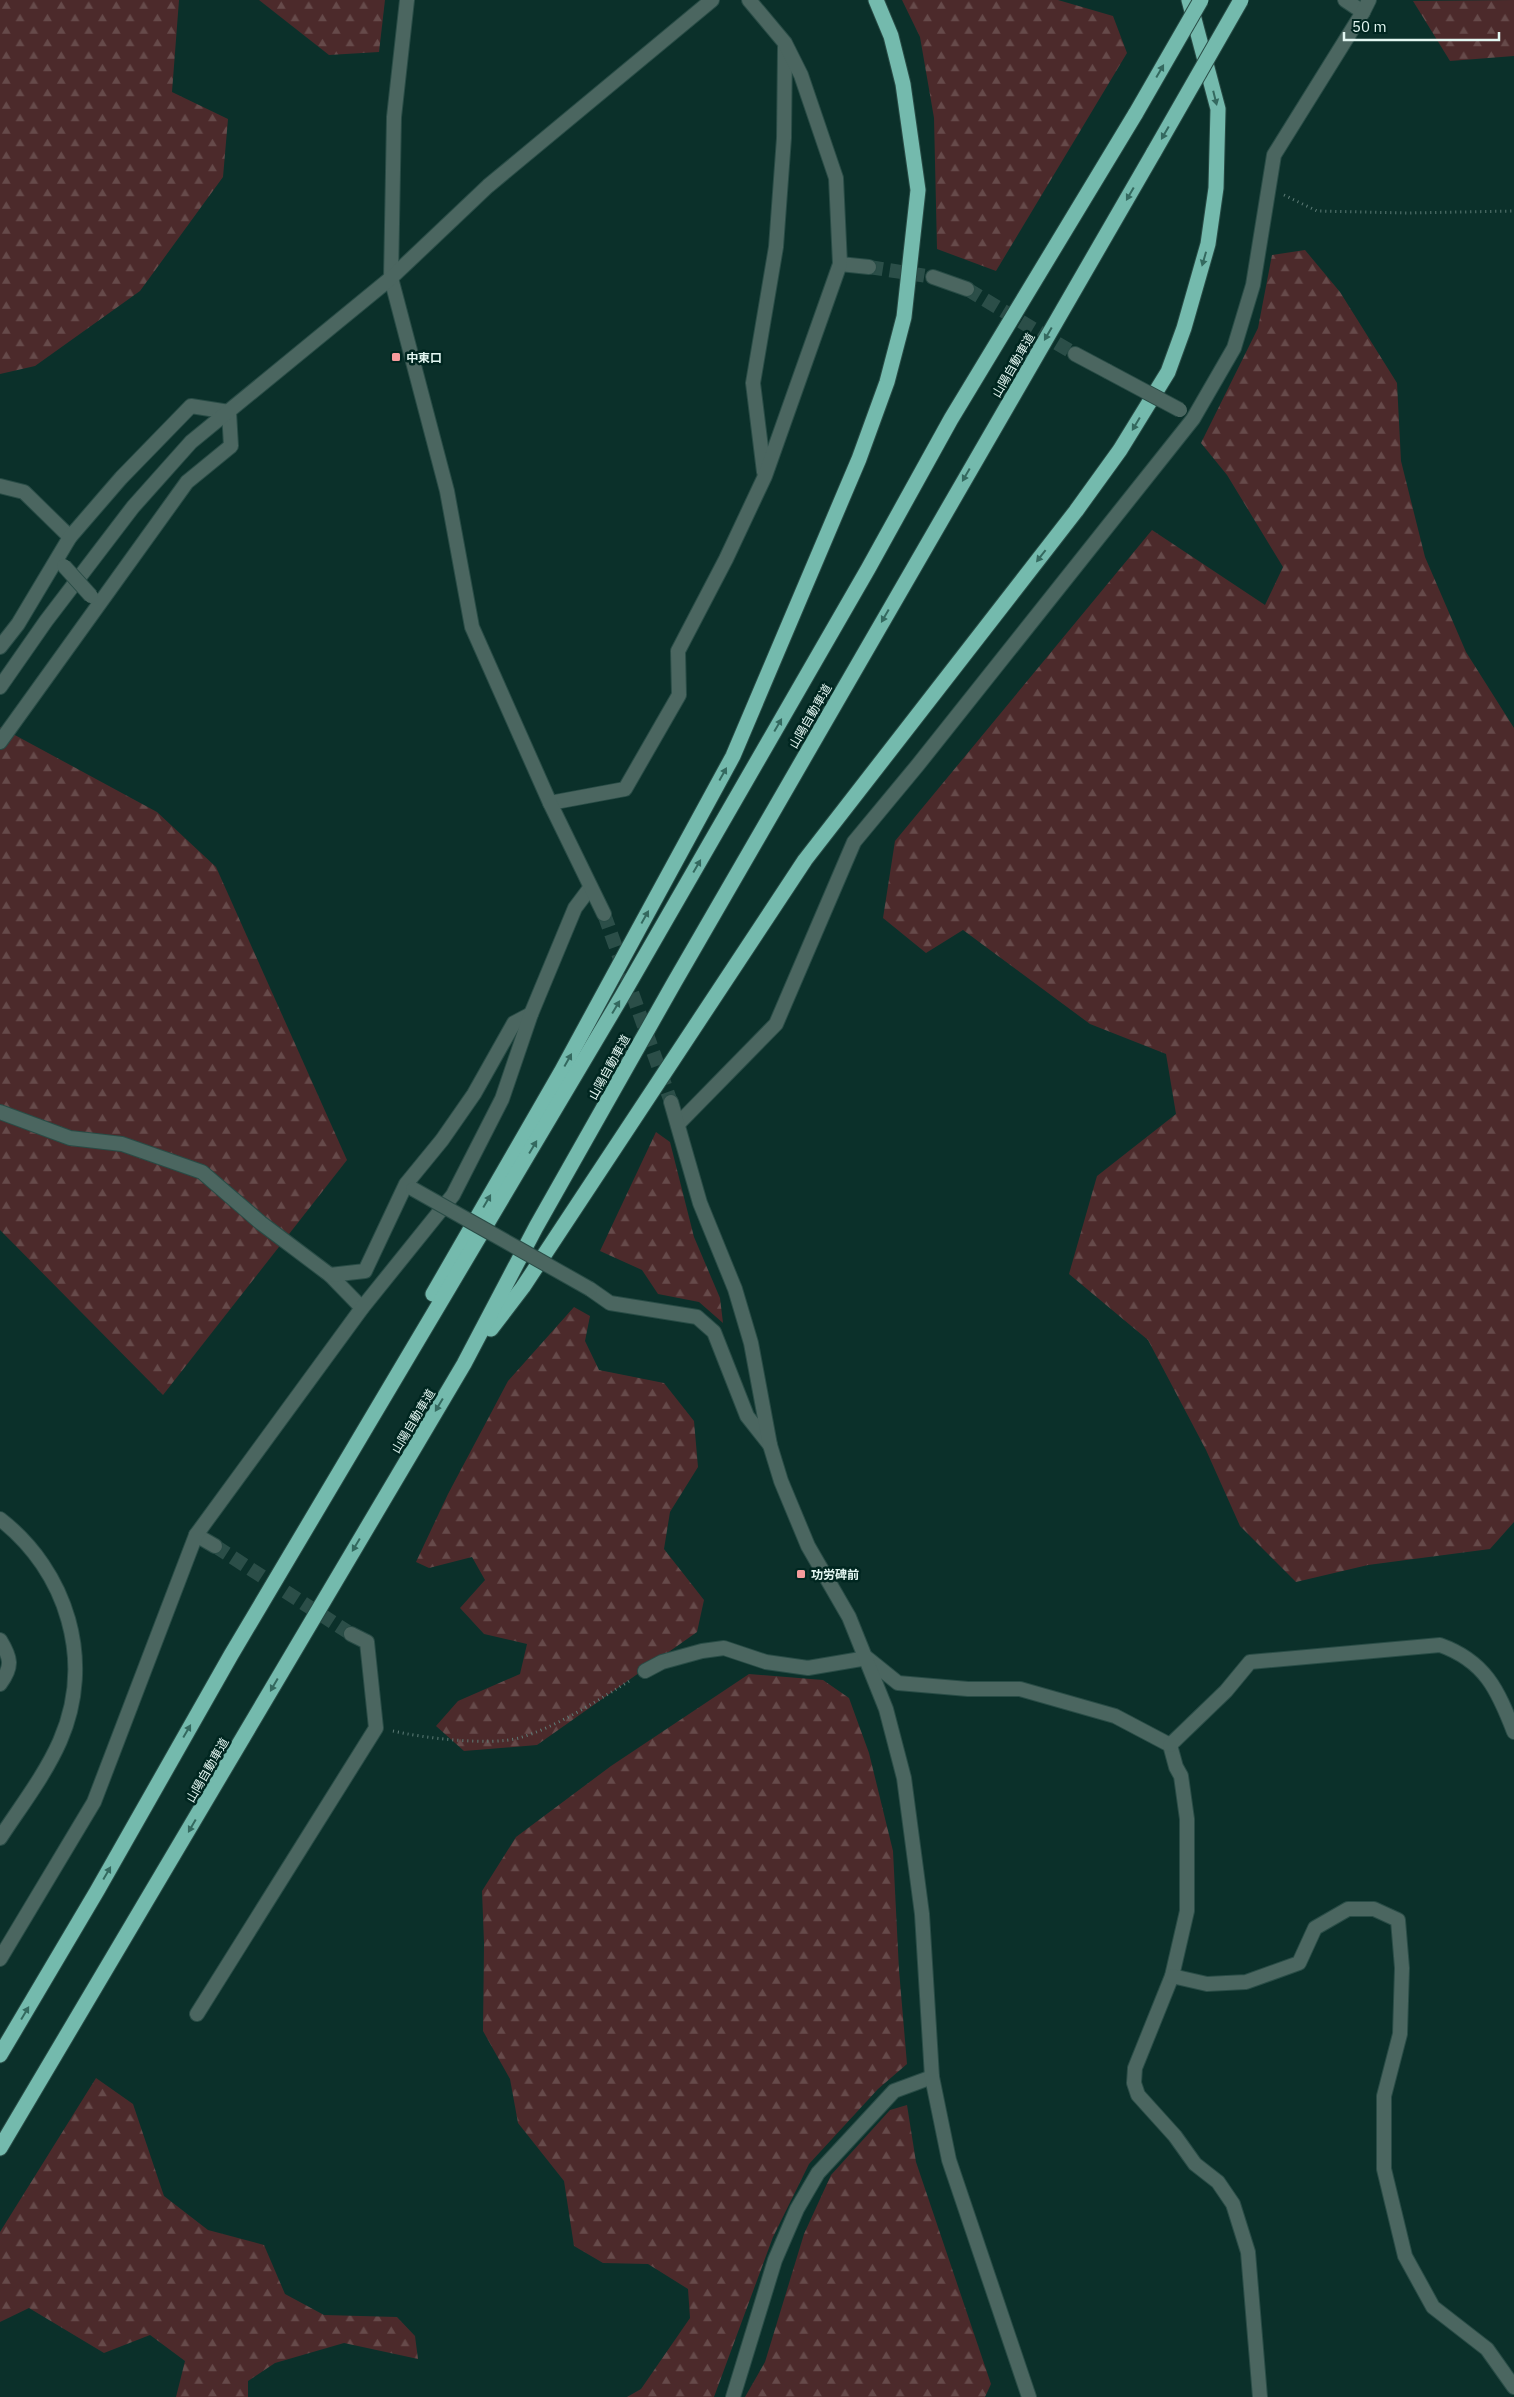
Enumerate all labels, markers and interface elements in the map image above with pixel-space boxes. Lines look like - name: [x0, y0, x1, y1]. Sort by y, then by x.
- scale bar: [1344, 10, 1499, 42]
- text: 50 m: [1352, 17, 1387, 36]
- one-way arrow: [1156, 64, 1164, 78]
- one-way arrow: [1212, 90, 1220, 105]
- one-way arrow: [1161, 126, 1169, 141]
- one-way arrow: [1125, 187, 1134, 200]
- one-way arrow: [1200, 251, 1208, 266]
- one-way arrow: [1044, 327, 1052, 342]
- street label: 山陽自動車道: [989, 330, 1037, 400]
- place label: 中東口: [406, 350, 442, 365]
- marker: 中東口: [390, 351, 402, 363]
- one-way arrow: [1131, 417, 1141, 430]
- one-way arrow: [962, 468, 971, 481]
- one-way arrow: [1036, 549, 1047, 562]
- one-way arrow: [881, 608, 889, 623]
- street label: 山陽自動車道: [786, 681, 834, 751]
- one-way arrow: [774, 718, 782, 733]
- one-way arrow: [719, 767, 727, 782]
- one-way arrow: [693, 859, 701, 873]
- one-way arrow: [641, 910, 649, 924]
- one-way arrow: [611, 1000, 620, 1013]
- street label: 山陽自動車道: [585, 1032, 633, 1102]
- one-way arrow: [563, 1053, 572, 1067]
- one-way arrow: [528, 1140, 537, 1153]
- one-way arrow: [482, 1194, 491, 1207]
- street label: 山陽自動車道: [388, 1386, 438, 1456]
- one-way arrow: [435, 1399, 444, 1412]
- one-way arrow: [352, 1539, 361, 1552]
- place label: 功労碑前: [811, 1567, 859, 1582]
- marker: 功労碑前: [795, 1568, 807, 1580]
- one-way arrow: [270, 1678, 278, 1693]
- one-way arrow: [183, 1725, 192, 1738]
- street label: 山陽自動車道: [183, 1735, 231, 1805]
- one-way arrow: [188, 1819, 197, 1832]
- one-way arrow: [103, 1865, 111, 1880]
- one-way arrow: [20, 2006, 29, 2019]

